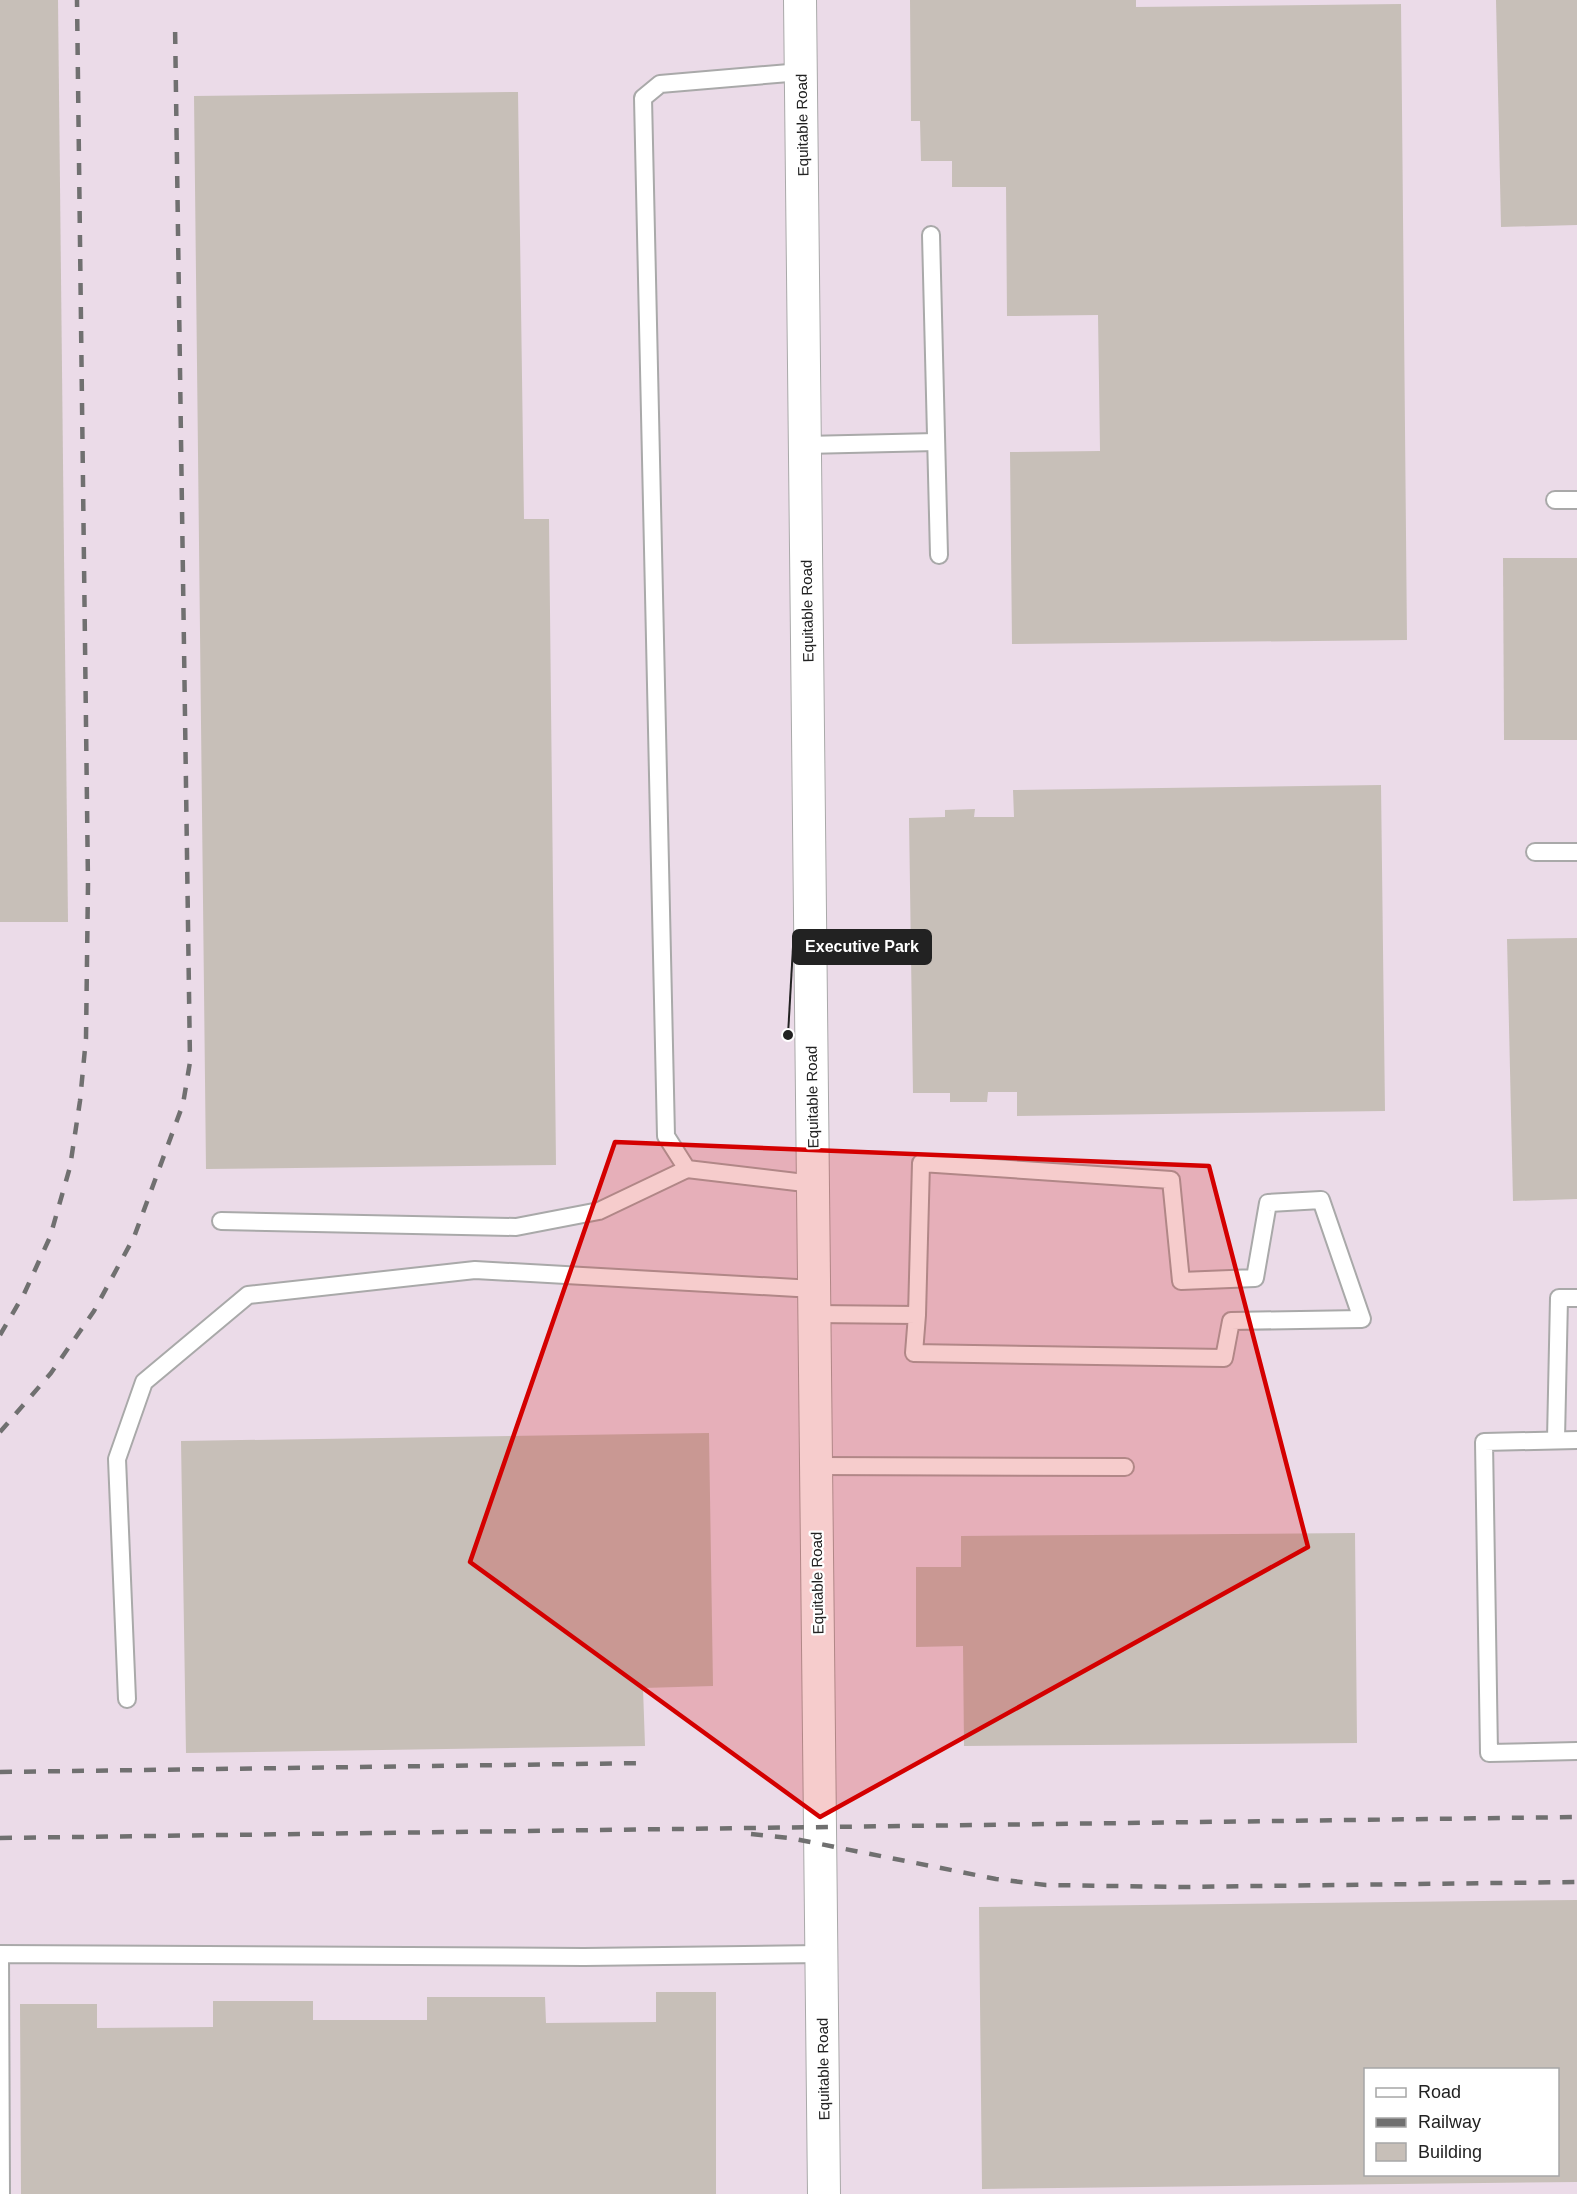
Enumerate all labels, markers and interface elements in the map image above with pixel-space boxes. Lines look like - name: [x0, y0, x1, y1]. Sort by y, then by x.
- street label: Equitable Road: [793, 74, 811, 176]
- street label: Equitable Road: [798, 560, 816, 662]
- callout: Executive Park: [793, 930, 931, 964]
- text: Executive Park: [805, 938, 919, 955]
- street label: Equitable Road: [803, 1046, 821, 1148]
- street label: Equitable Road: [808, 1532, 826, 1634]
- street label: Equitable Road: [814, 2018, 832, 2120]
- legend: [1364, 2068, 1559, 2176]
- text: Road: [1418, 2082, 1461, 2102]
- text: Railway: [1418, 2112, 1481, 2132]
- text: Building: [1418, 2142, 1482, 2162]

